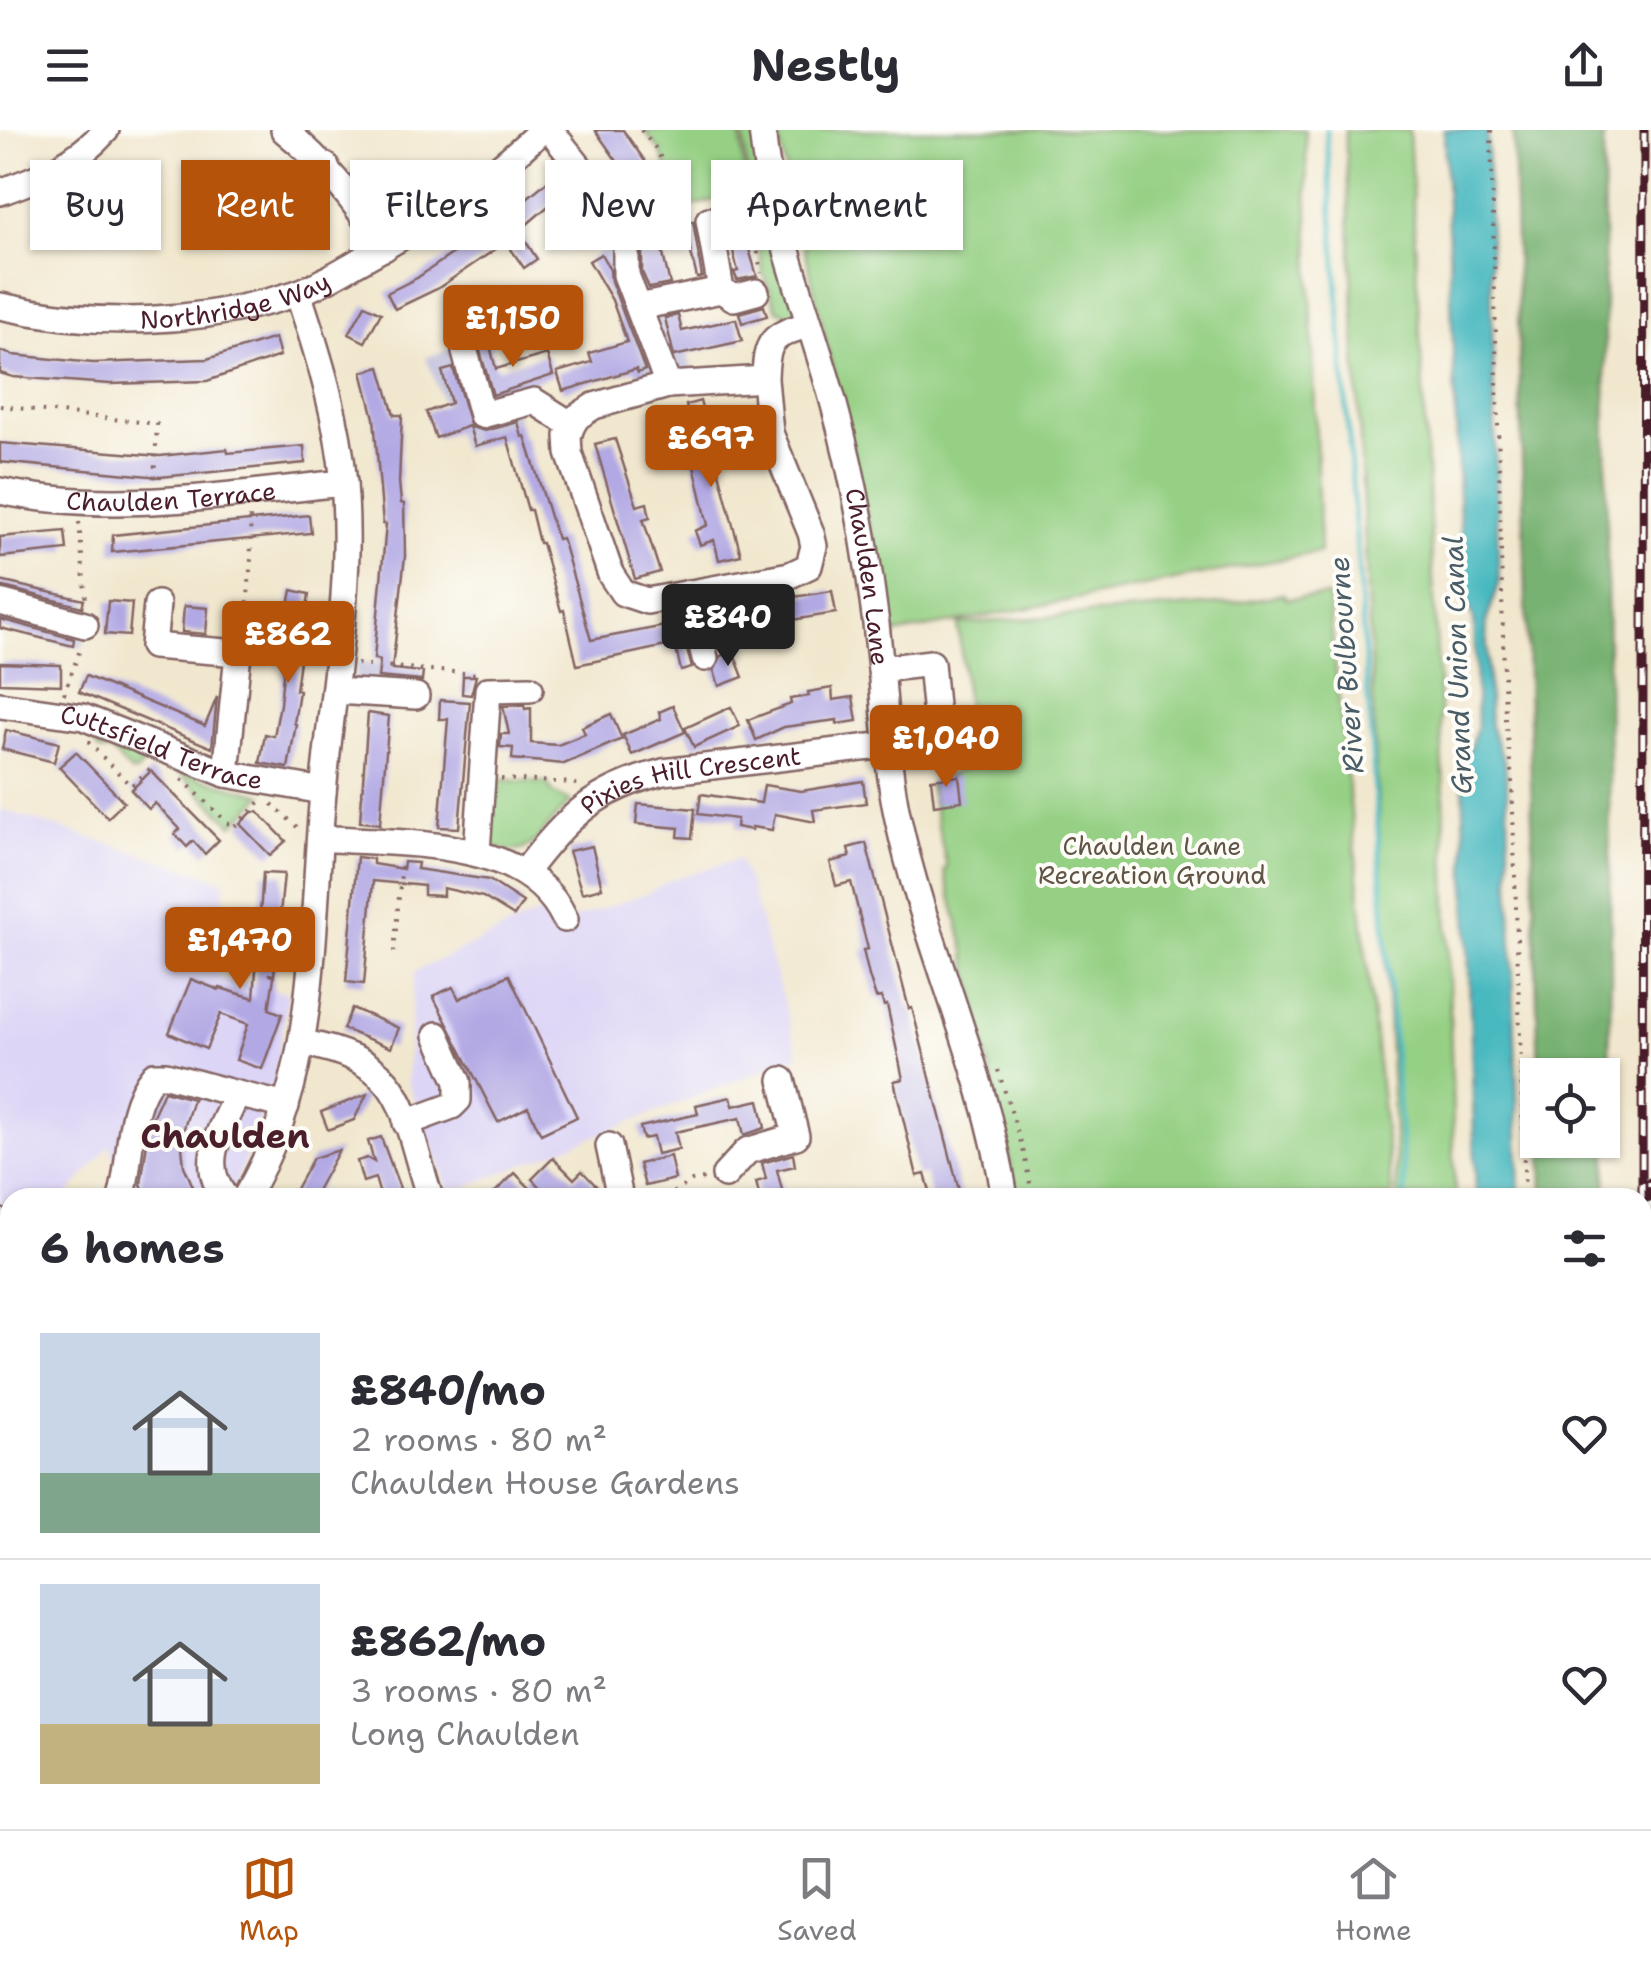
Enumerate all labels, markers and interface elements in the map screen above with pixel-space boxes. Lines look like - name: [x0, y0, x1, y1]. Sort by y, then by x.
- text: Nestly: [751, 35, 900, 95]
- icon: menu: [40, 38, 95, 93]
- icon: share: [1556, 38, 1611, 93]
- chip: Buy: [30, 160, 161, 250]
- chip: Rent: [181, 160, 330, 250]
- chip: Filters: [350, 160, 525, 250]
- chip: New: [545, 160, 691, 250]
- chip: Apartment: [711, 160, 963, 250]
- street label: Northridge Way: [139, 264, 336, 337]
- pin: £1,150: [432, 285, 594, 370]
- text: £1,150: [465, 296, 561, 339]
- pin: £697: [652, 405, 770, 490]
- text: £697: [667, 416, 755, 459]
- street label: Chaulden Terrace: [65, 473, 278, 519]
- street label: Chaulden Lane: [837, 485, 898, 667]
- water label: Grand Union Canal: [1433, 535, 1481, 795]
- water label: River Bulbourne: [1319, 555, 1373, 775]
- pin: £840: [669, 584, 787, 669]
- text: £840: [684, 595, 772, 638]
- pin: £862: [229, 601, 347, 686]
- text: £862: [244, 612, 332, 655]
- street label: Cuttsfield Terrace: [58, 697, 265, 797]
- pin: £1,040: [865, 705, 1027, 790]
- text: £1,040: [892, 716, 1000, 759]
- street label: Pixies Hill Crescent: [573, 739, 803, 822]
- park label: Chaulden Lane Recreation Ground: [1038, 829, 1266, 892]
- pin: £1,470: [159, 907, 321, 992]
- text: £1,470: [187, 918, 293, 961]
- map controls: [1520, 1058, 1620, 1158]
- button: locate: [1520, 1058, 1620, 1158]
- district label: Chaulden: [140, 1112, 310, 1159]
- text: 6 homes: [40, 1220, 225, 1276]
- icon: filters: [1557, 1221, 1612, 1276]
- text: £840/mo: [350, 1362, 546, 1418]
- icon: home: [120, 1373, 240, 1493]
- icon: heart: [1557, 1406, 1612, 1461]
- text: 2 rooms · 80 m²: [350, 1418, 607, 1461]
- text: Chaulden House Gardens: [350, 1461, 740, 1504]
- text: £862/mo: [350, 1613, 546, 1669]
- icon: home: [120, 1624, 240, 1744]
- icon: heart: [1557, 1657, 1612, 1712]
- text: 3 rooms · 80 m²: [350, 1669, 607, 1712]
- text: Long Chaulden: [350, 1712, 580, 1755]
- tab: Map: [239, 1851, 299, 1949]
- tab: Saved: [777, 1851, 857, 1949]
- tab: Home: [1335, 1851, 1412, 1949]

